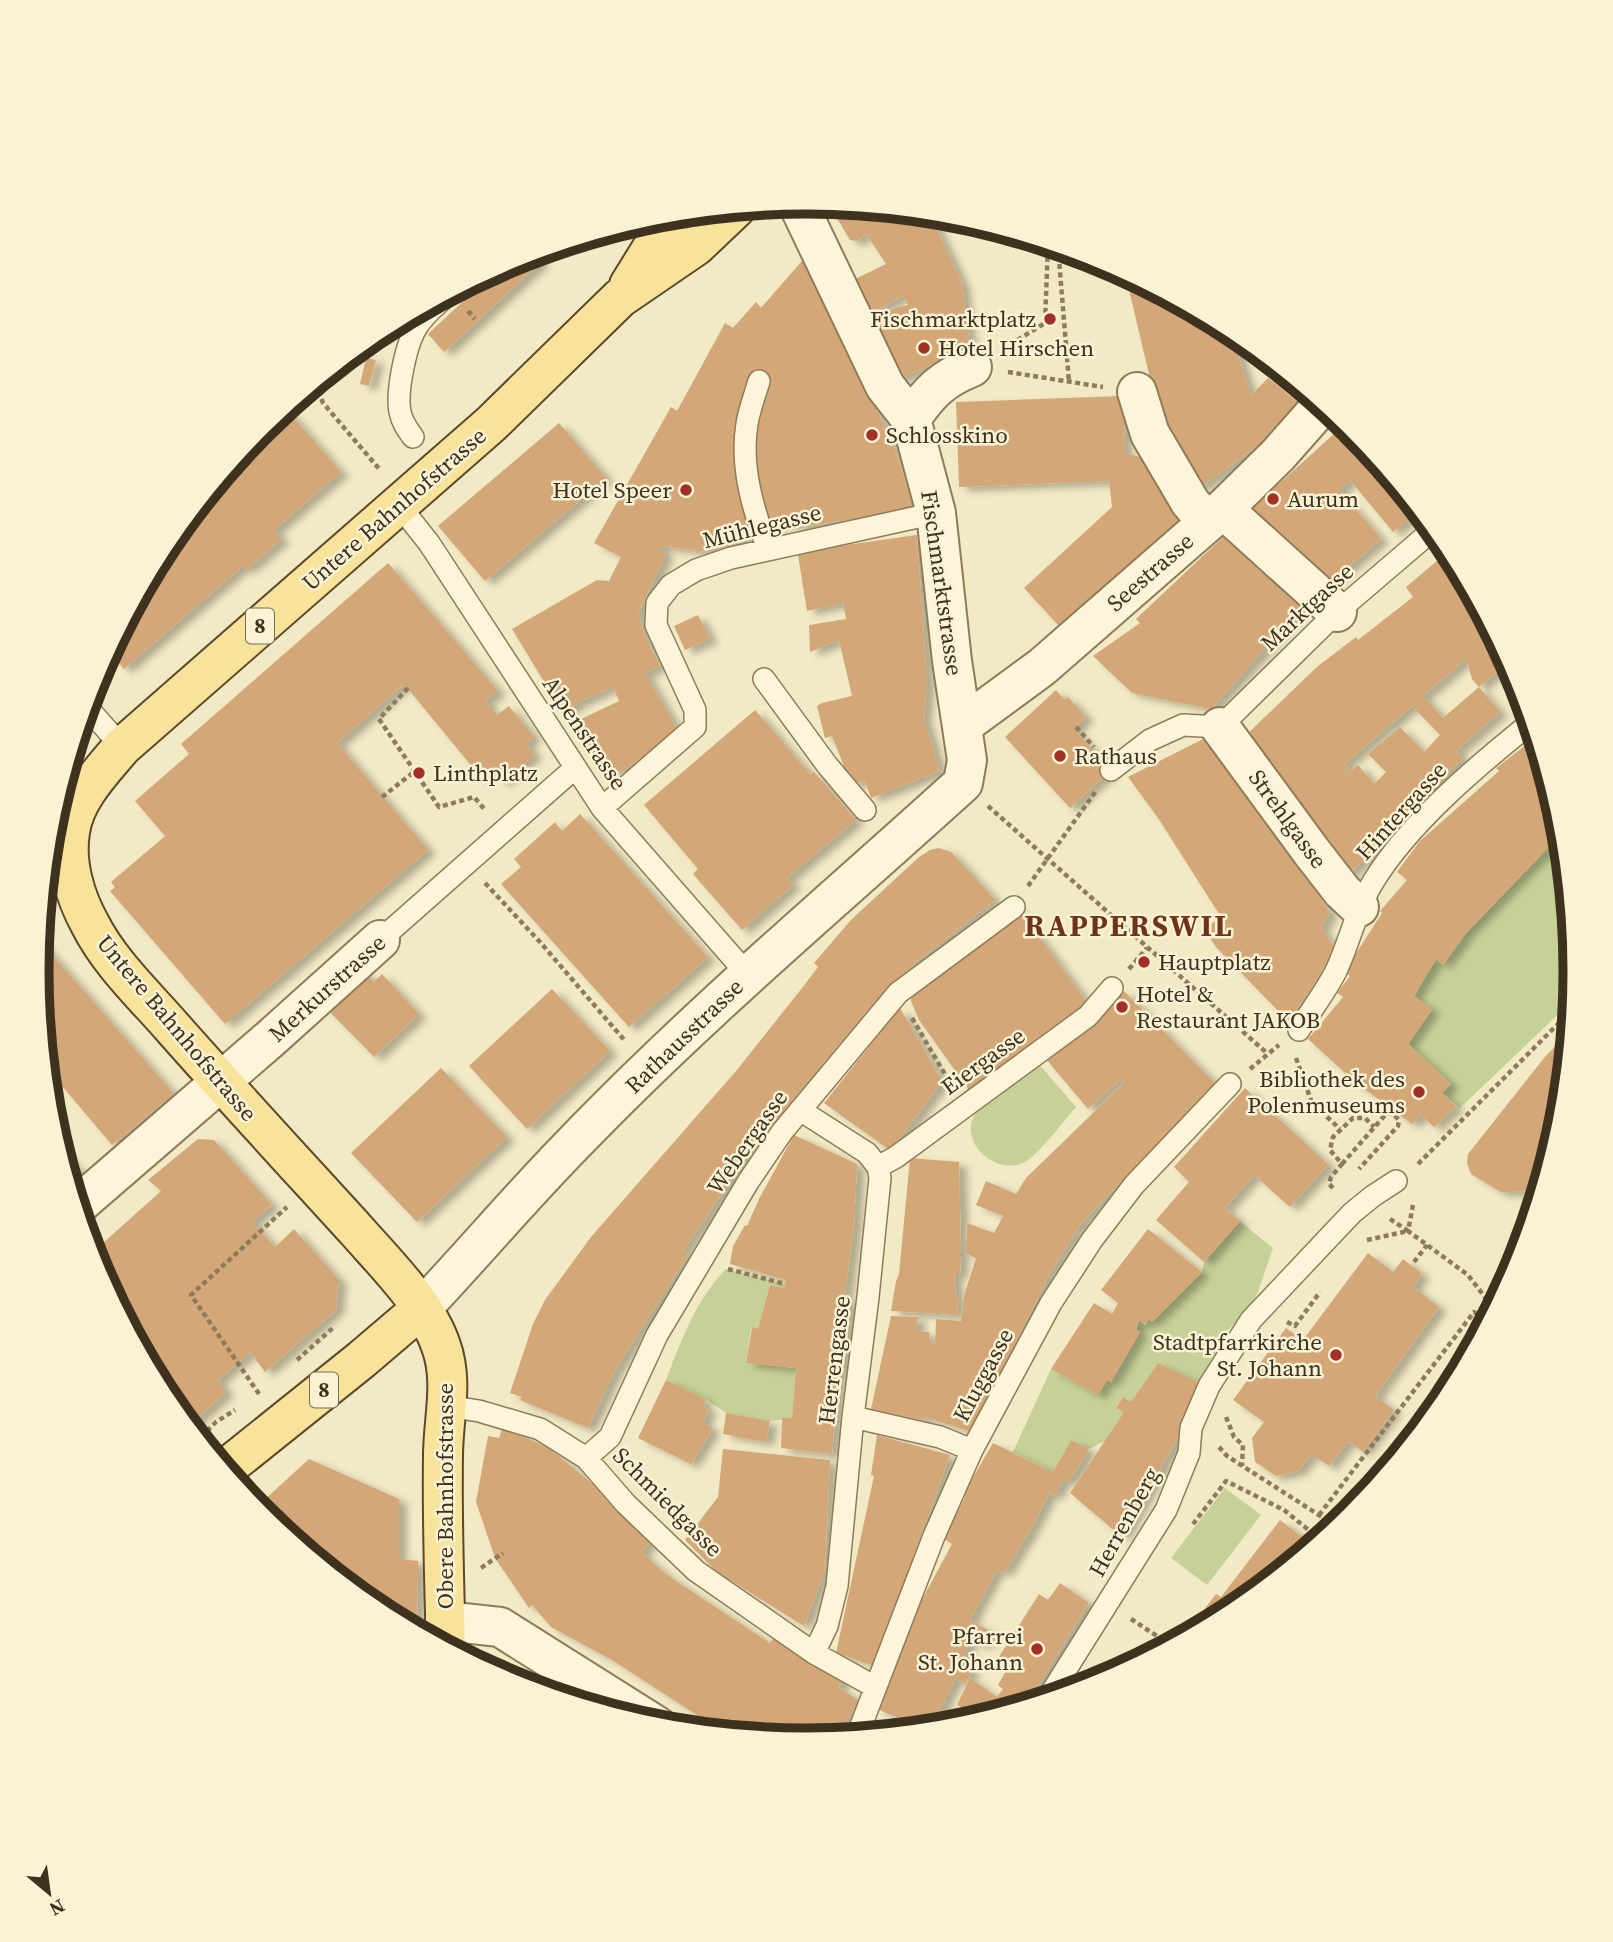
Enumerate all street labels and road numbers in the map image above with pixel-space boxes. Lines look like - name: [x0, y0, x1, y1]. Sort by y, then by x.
- street label: Untere Bahnhofstrasse: [295, 420, 493, 598]
- street label: Fischmarktstrasse: [913, 488, 971, 678]
- street label: Mühlegasse: [699, 496, 825, 556]
- street label: Seestrasse: [1100, 525, 1200, 619]
- street label: Marktgasse: [1254, 556, 1360, 658]
- road number: 8: [246, 608, 274, 644]
- street label: Alpenstrasse: [535, 670, 635, 796]
- street label: Hintergasse: [1348, 755, 1454, 867]
- street label: Strehlgasse: [1241, 763, 1335, 875]
- street label: Merkurstrasse: [262, 927, 392, 1049]
- street label: Untere Bahnhofstrasse: [89, 928, 265, 1128]
- street label: Rathausstrasse: [618, 971, 750, 1101]
- street label: Eiergasse: [934, 1020, 1032, 1102]
- street label: Webergasse: [699, 1083, 795, 1201]
- street label: Herrengasse: [810, 1294, 858, 1426]
- street label: Kluggasse: [945, 1323, 1021, 1427]
- road number: 8: [310, 1372, 338, 1408]
- street label: Obere Bahnhofstrasse: [429, 1383, 461, 1609]
- street label: Schmiedgasse: [606, 1440, 730, 1564]
- street label: Herrenberg: [1081, 1461, 1167, 1583]

